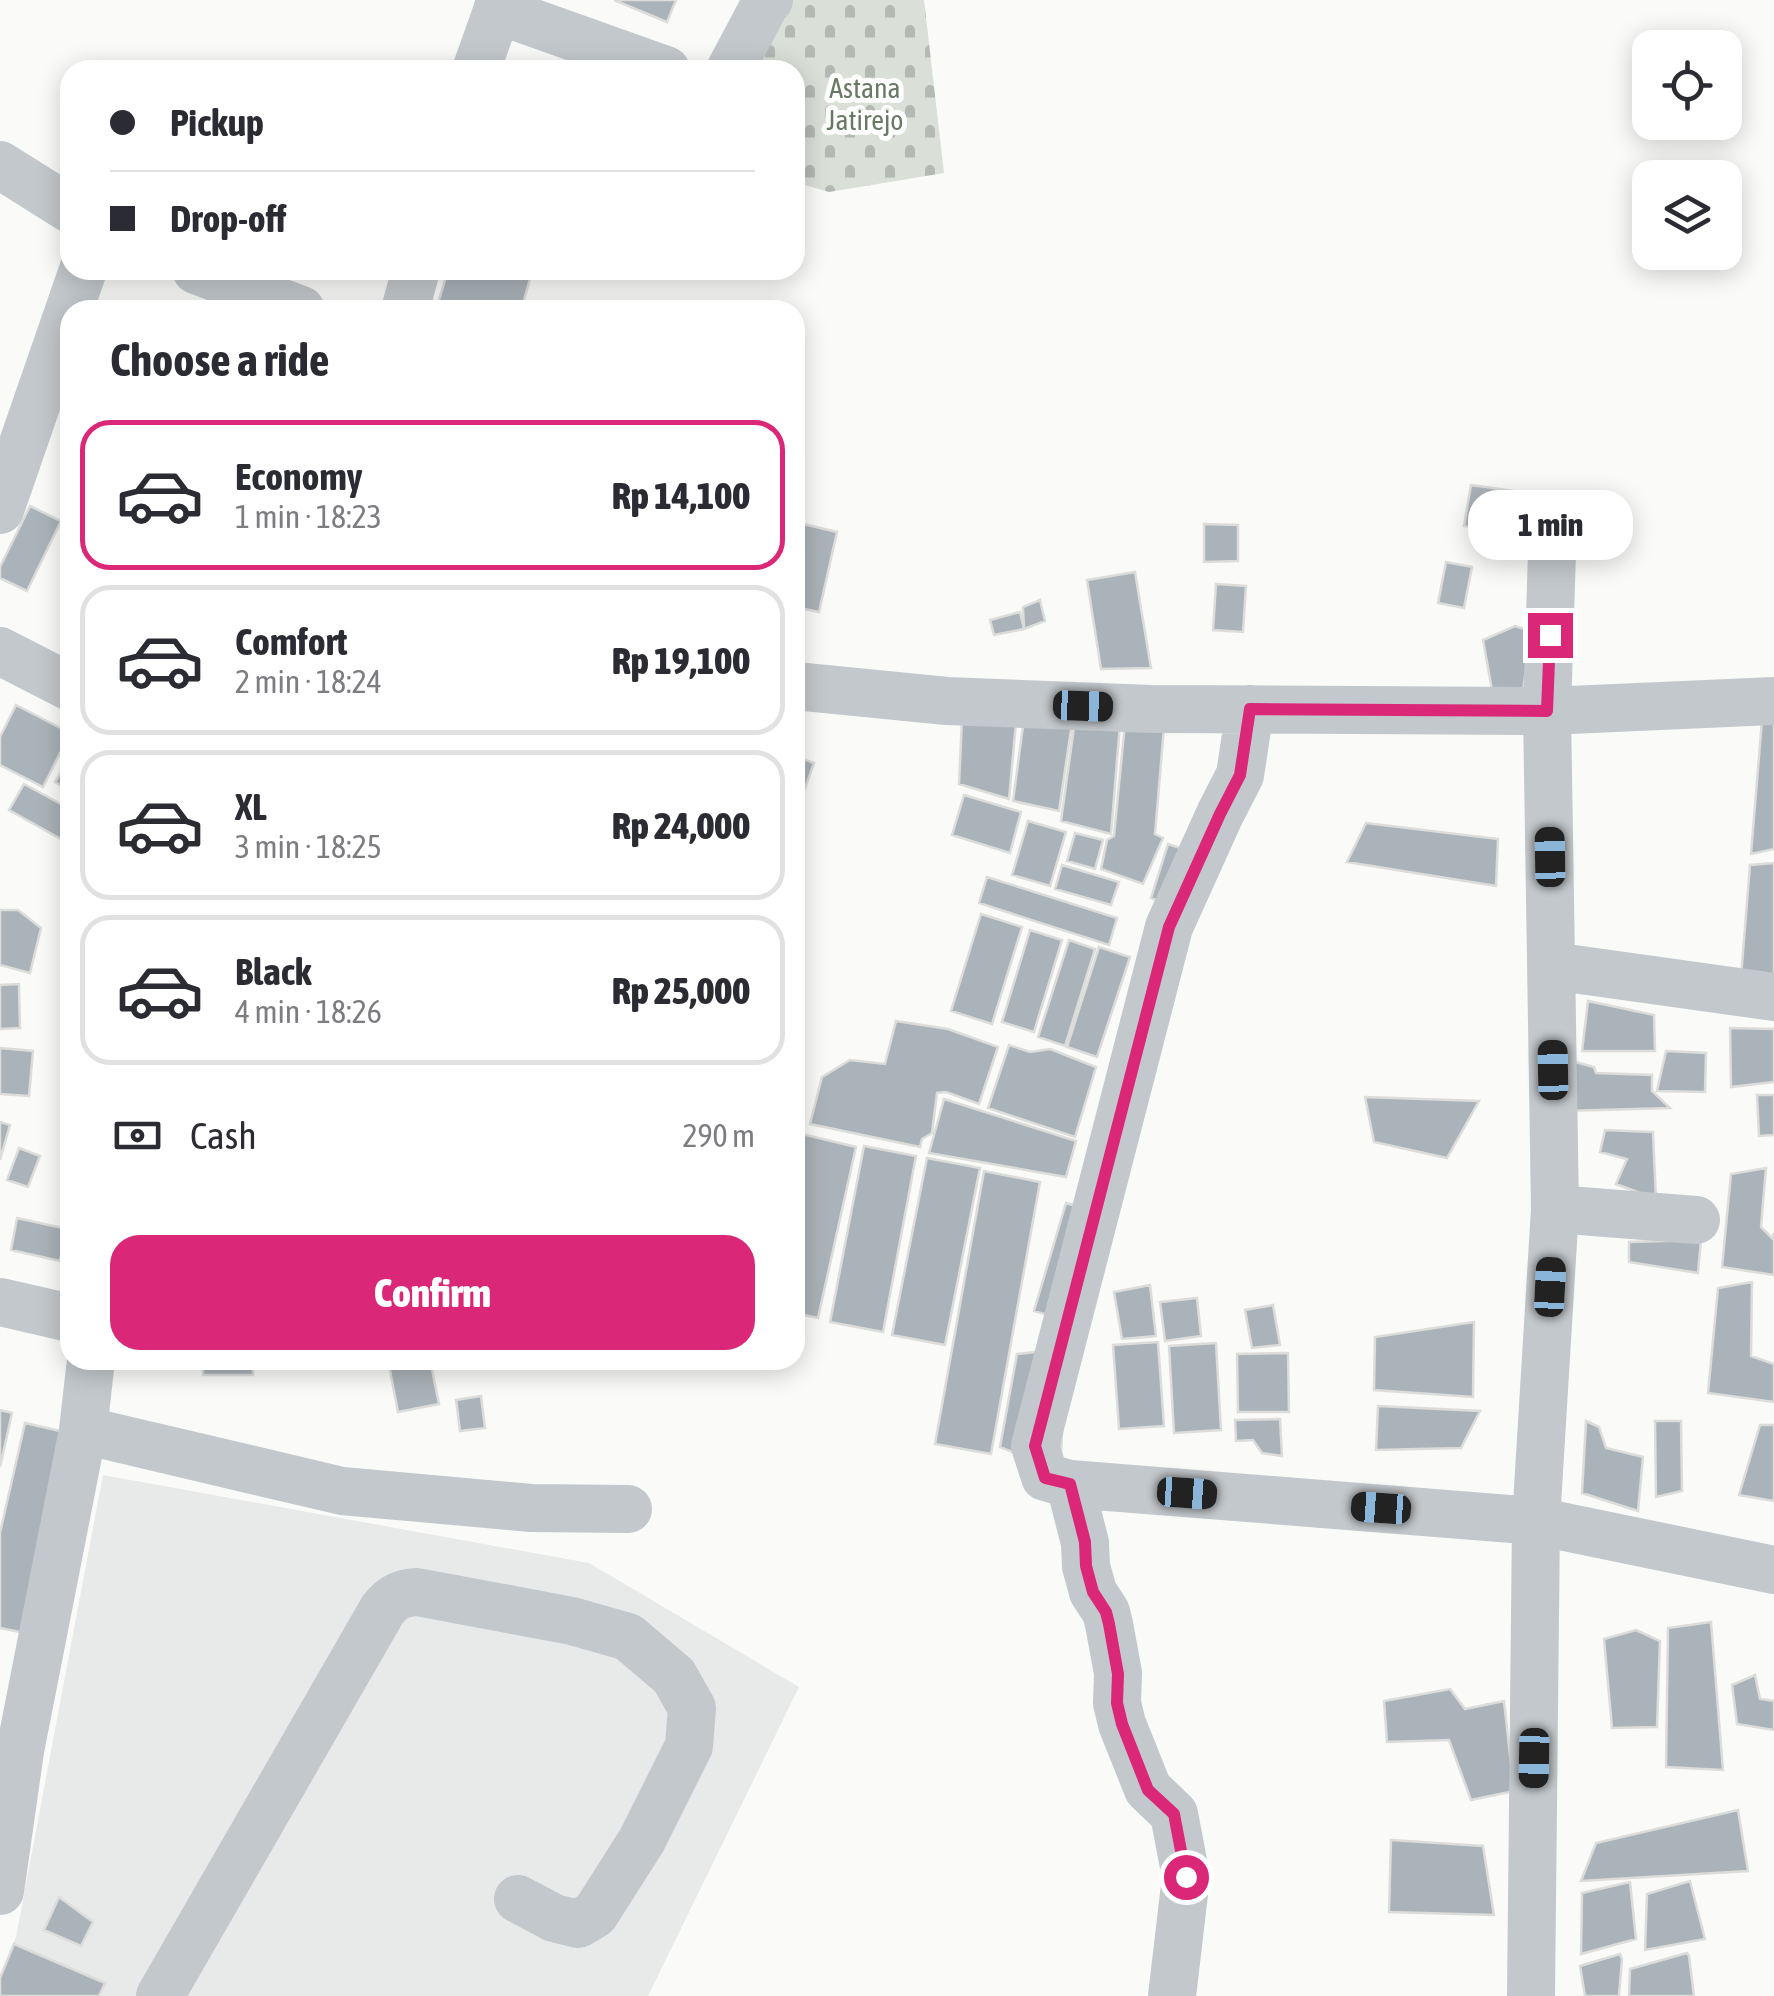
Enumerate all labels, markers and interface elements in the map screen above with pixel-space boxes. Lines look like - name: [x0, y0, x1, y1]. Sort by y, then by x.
- map controls: [1632, 30, 1742, 270]
- button: locate: [1632, 30, 1742, 140]
- park label: Astana Jatirejo: [826, 72, 904, 136]
- text: Pickup: [170, 101, 264, 144]
- button: layers: [1632, 160, 1742, 270]
- text: Drop-off: [170, 197, 286, 240]
- text: Choose a ride: [110, 334, 329, 386]
- icon: car: [115, 450, 205, 540]
- text: Economy: [235, 455, 362, 498]
- text: Rp 14,100: [612, 474, 750, 517]
- callout: 1 min: [1468, 490, 1632, 560]
- text: 1 min · 18:23: [235, 498, 382, 535]
- text: 1 min: [1518, 506, 1583, 543]
- route end: [1528, 613, 1573, 658]
- icon: car: [115, 615, 205, 705]
- text: Comfort: [235, 620, 347, 663]
- text: Rp 19,100: [612, 639, 750, 682]
- text: 2 min · 18:24: [235, 663, 382, 700]
- car: [1052, 690, 1114, 722]
- icon: car: [115, 780, 205, 870]
- text: XL: [235, 785, 267, 828]
- text: Rp 24,000: [612, 804, 750, 847]
- car: [1534, 827, 1566, 887]
- text: 3 min · 18:25: [235, 828, 382, 865]
- icon: car: [115, 945, 205, 1035]
- text: Black: [235, 950, 312, 993]
- text: Rp 25,000: [612, 969, 750, 1012]
- text: 4 min · 18:26: [235, 993, 382, 1030]
- car: [1537, 1040, 1569, 1100]
- icon: cash: [110, 1108, 165, 1163]
- text: Cash: [190, 1114, 257, 1157]
- text: 290 m: [682, 1117, 755, 1154]
- button: Confirm: [110, 1235, 755, 1350]
- car: [1533, 1256, 1567, 1318]
- car: [1156, 1476, 1218, 1510]
- car: [1350, 1491, 1412, 1525]
- car: [1518, 1728, 1550, 1788]
- route start: [1164, 1855, 1209, 1900]

